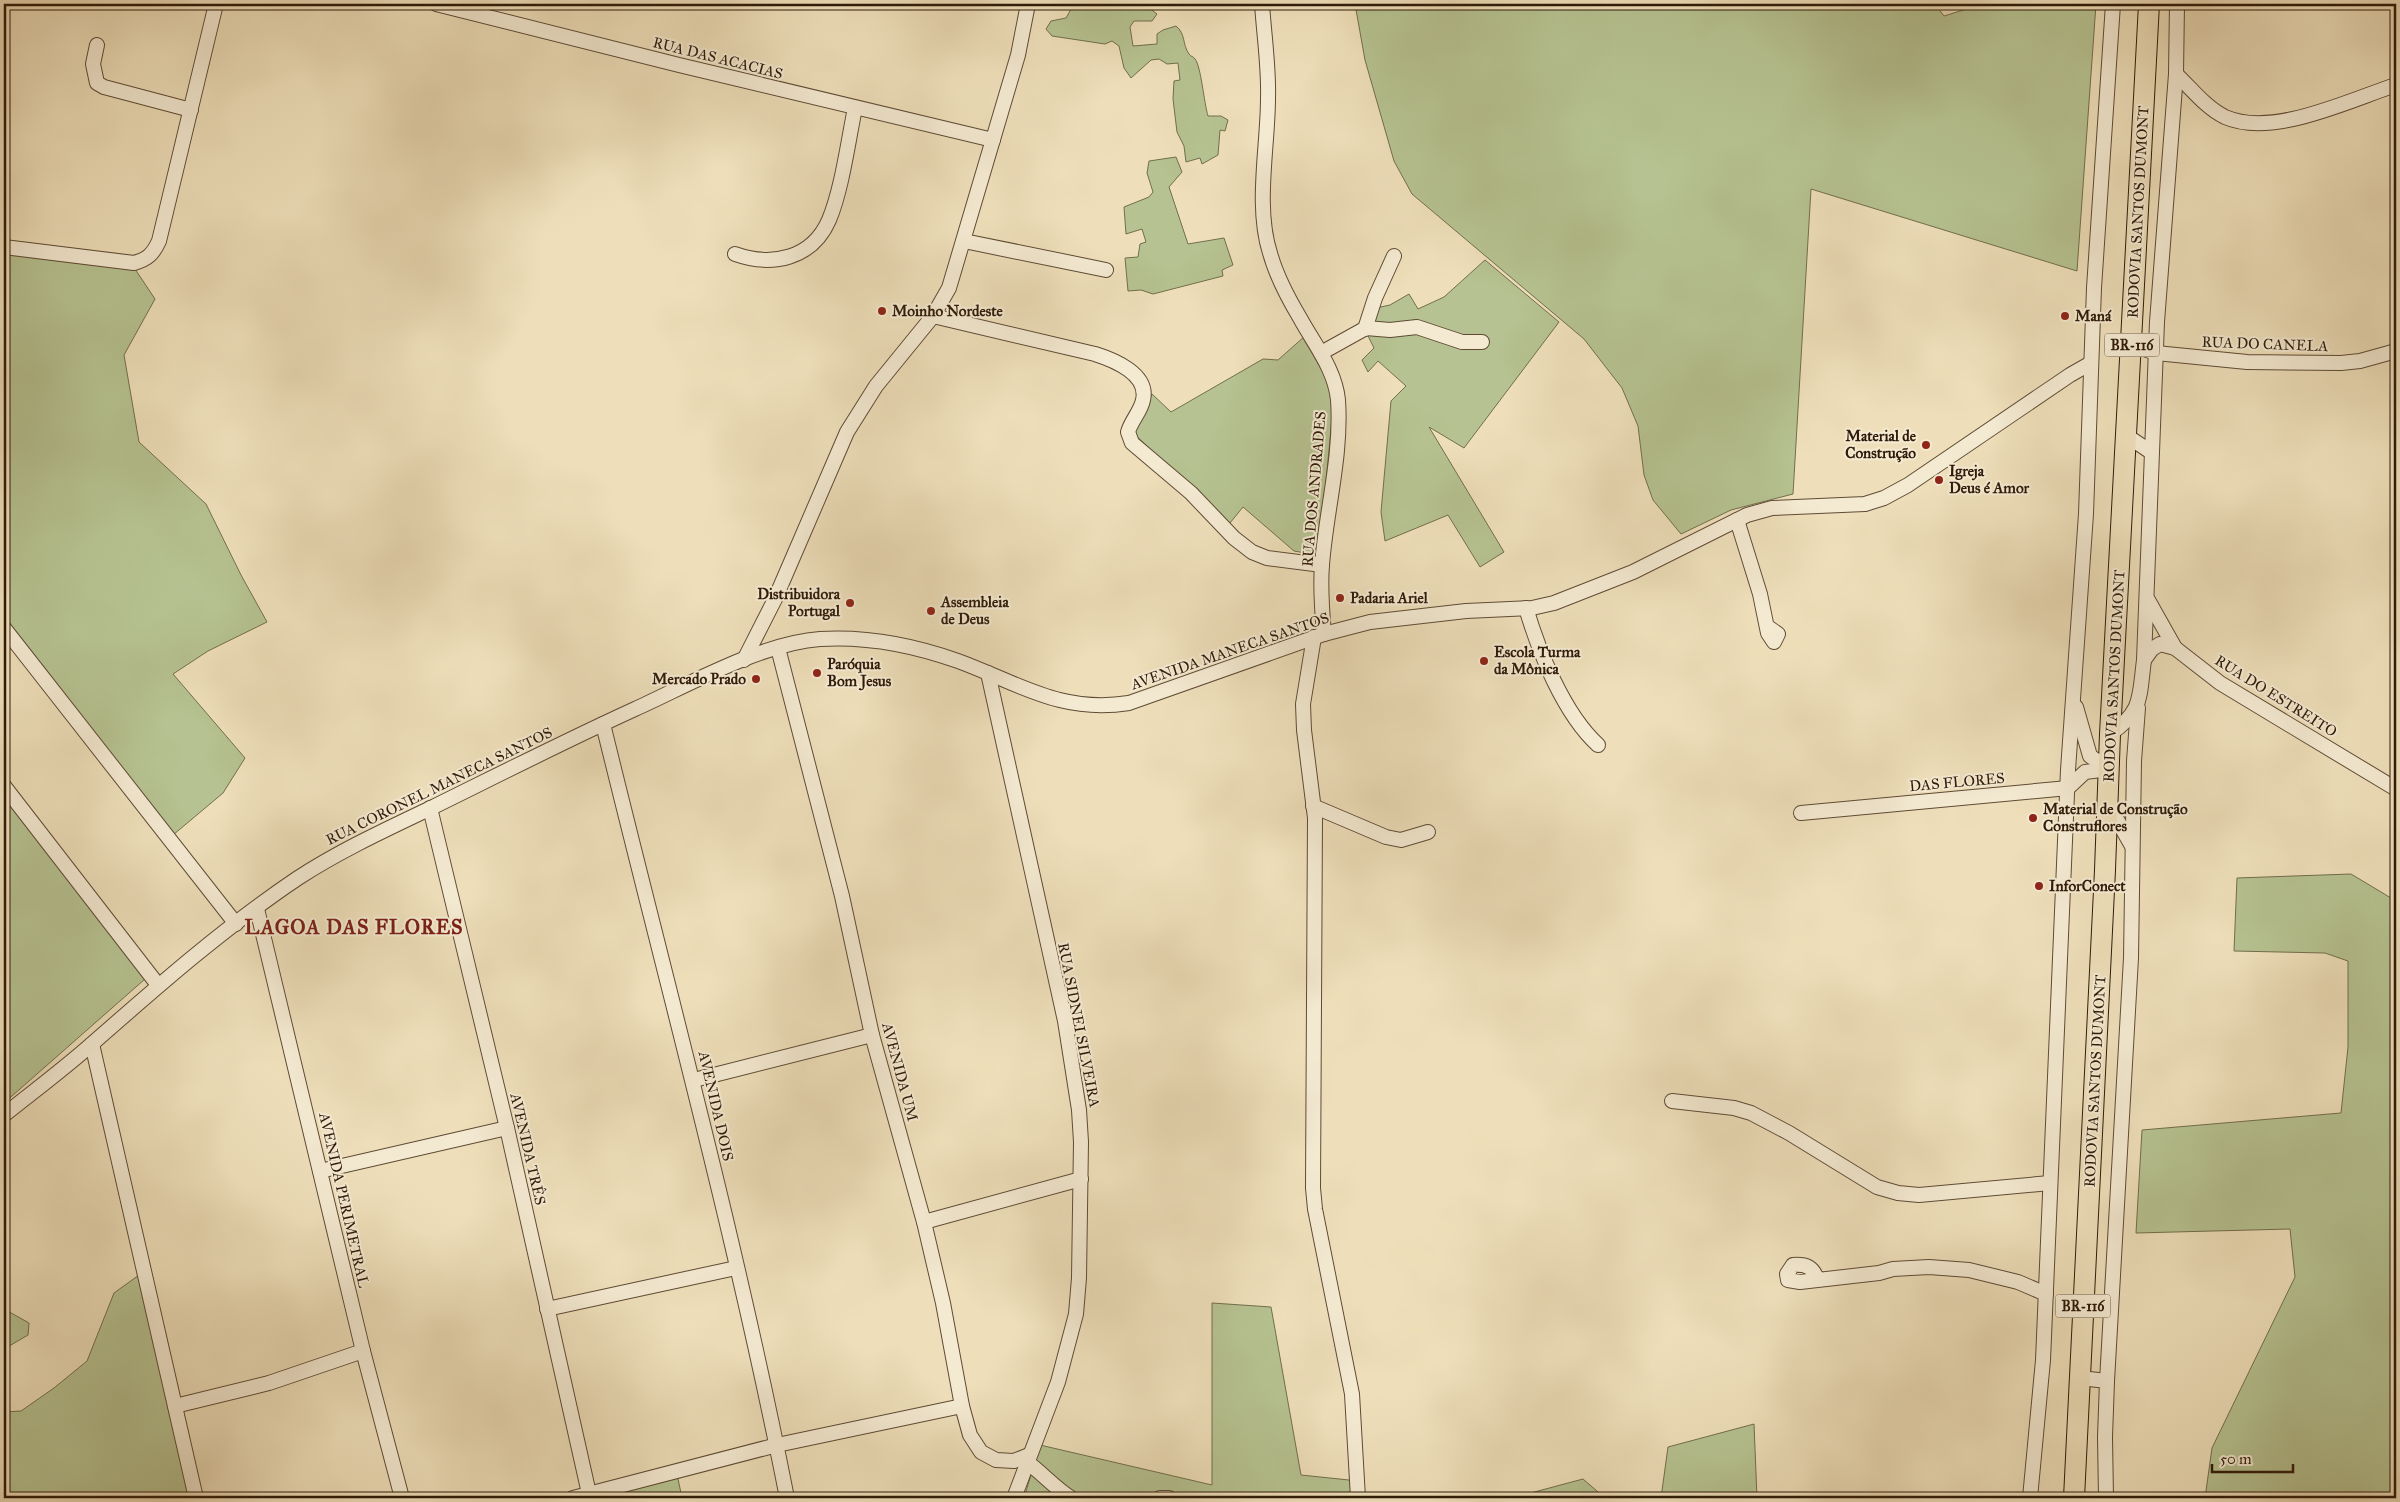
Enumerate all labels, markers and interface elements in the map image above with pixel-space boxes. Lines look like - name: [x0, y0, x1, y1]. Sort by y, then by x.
- street label: RUA DAS ACACIAS: [651, 33, 785, 83]
- street label: RODOVIA SANTOS DUMONT: [2123, 105, 2153, 319]
- place label: Moinho Nordeste: [892, 302, 1004, 320]
- marker: Moinho Nordeste: [876, 305, 888, 317]
- place label: Maná: [2075, 307, 2112, 325]
- marker: Maná: [2059, 310, 2071, 322]
- street label: RUA DO CANELA: [2201, 333, 2329, 355]
- road number: BR-116: [2104, 334, 2160, 356]
- street label: RUA DOS ANDRADES: [1298, 411, 1330, 567]
- place label: Material de Construção: [1845, 427, 1917, 463]
- marker: Material de Construção: [1920, 439, 1932, 451]
- place label: Igreja Deus é Amor: [1949, 462, 2030, 497]
- marker: Igreja Deus é Amor: [1933, 474, 1945, 486]
- street label: RODOVIA SANTOS DUMONT: [2099, 569, 2129, 783]
- place label: Distribuidora Portugal: [757, 585, 841, 621]
- place label: Padaria Ariel: [1350, 589, 1429, 607]
- marker: Padaria Ariel: [1334, 592, 1346, 604]
- place label: Assembleia de Deus: [940, 593, 1009, 628]
- marker: Distribuidora Portugal: [844, 597, 856, 609]
- marker: Assembleia de Deus: [925, 605, 937, 617]
- street label: AVENIDA MANECA SANTOS: [1128, 609, 1332, 694]
- place label: Escola Turma da Mônica: [1494, 643, 1581, 678]
- street label: RUA DO ESTREITO: [2212, 651, 2340, 741]
- place label: Paróquia Bom Jesus: [827, 655, 892, 691]
- marker: Escola Turma da Mônica: [1478, 655, 1490, 667]
- marker: Paróquia Bom Jesus: [811, 667, 823, 679]
- place label: Mercado Prado: [652, 670, 746, 688]
- marker: Mercado Prado: [750, 673, 762, 685]
- street label: RUA CORONEL MANECA SANTOS: [323, 723, 555, 849]
- street label: DAS FLORES: [1909, 769, 2005, 795]
- place label: Material de Construção Construflores: [2043, 800, 2188, 835]
- marker: Material de Construção Construflores: [2027, 812, 2039, 824]
- place label: InforConect: [2049, 877, 2126, 895]
- marker: InforConect: [2033, 880, 2045, 892]
- district label: LAGOA DAS FLORES: [244, 915, 464, 939]
- street label: RUA SIDNEI SILVEIRA: [1054, 941, 1104, 1109]
- street label: RODOVIA SANTOS DUMONT: [2080, 974, 2110, 1188]
- street label: AVENIDA UM: [878, 1020, 922, 1123]
- street label: AVENIDA DOIS: [694, 1048, 737, 1163]
- street label: AVENIDA TRÊS: [506, 1090, 550, 1207]
- street label: AVENIDA PERIMETRAL: [315, 1110, 373, 1289]
- road number: BR-116: [2056, 1294, 2110, 1318]
- scale bar: [2212, 1442, 2294, 1474]
- text: 50 m: [2220, 1450, 2252, 1468]

